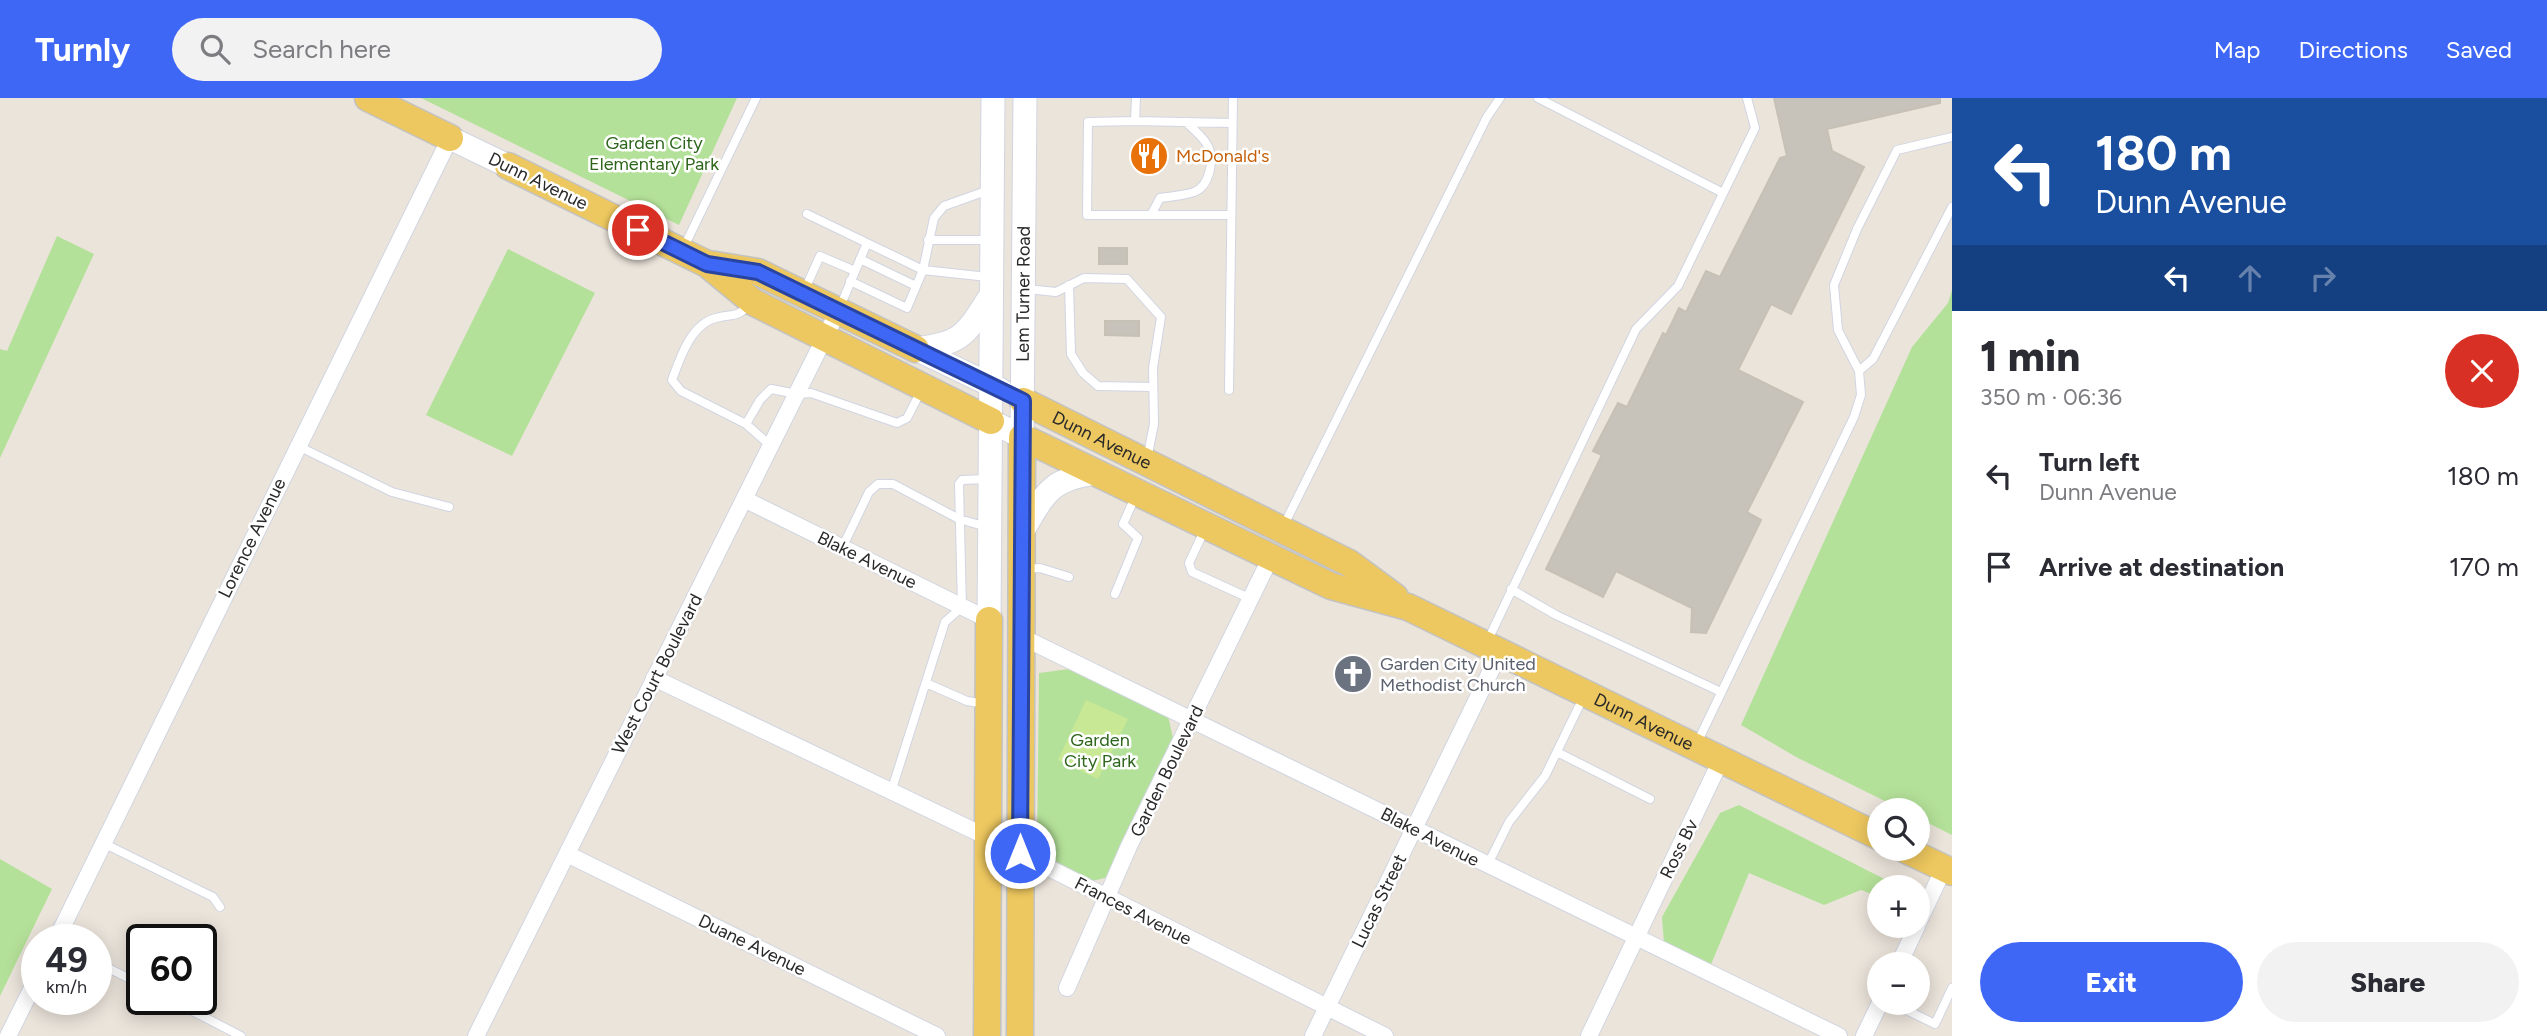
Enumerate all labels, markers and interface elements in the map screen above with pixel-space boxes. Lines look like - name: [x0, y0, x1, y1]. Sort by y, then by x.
- search box: [172, 18, 662, 81]
- text: Turnly: [35, 30, 130, 69]
- icon: search: [196, 30, 234, 68]
- text: Search here: [252, 33, 391, 65]
- text: Map: [2214, 35, 2260, 64]
- text: Directions: [2298, 35, 2408, 64]
- text: Saved: [2446, 35, 2512, 64]
- text: 180 m: [2095, 123, 2232, 182]
- icon: left: [1980, 126, 2071, 217]
- park label: Garden City Elementary Park: [589, 132, 719, 175]
- restaurant icon: McDonald's: [1128, 135, 1170, 177]
- place label: McDonald's: [1176, 145, 1270, 167]
- street label: Dunn Avenue: [485, 147, 591, 215]
- text: Dunn Avenue: [2095, 183, 2287, 221]
- pin: [608, 200, 668, 260]
- icon: arrive: [619, 211, 657, 249]
- street label: Lem Turner Road: [1012, 226, 1035, 362]
- icon: left: [2158, 259, 2196, 297]
- icon: ahead: [2231, 259, 2269, 297]
- icon: right: [2304, 259, 2342, 297]
- text: 1 min: [1980, 331, 2080, 382]
- button: close: [2445, 334, 2519, 408]
- text: 350 m · 06:36: [1980, 383, 2122, 411]
- street label: Dunn Avenue: [1049, 406, 1155, 474]
- text: Turn left: [2039, 446, 2140, 478]
- icon: left: [1980, 457, 2018, 495]
- text: 180 m: [2447, 460, 2519, 492]
- street label: Lorence Avenue: [213, 474, 291, 602]
- text: Dunn Avenue: [2039, 478, 2177, 506]
- street label: Blake Avenue: [814, 526, 920, 594]
- icon: arrive: [1980, 548, 2018, 586]
- text: Arrive at destination: [2039, 551, 2284, 583]
- text: 170 m: [2449, 551, 2519, 583]
- street label: West Court Boulevard: [607, 590, 707, 758]
- church icon: Garden City United Methodist Church: [1332, 653, 1374, 695]
- place label: Garden City United Methodist Church: [1380, 653, 1536, 696]
- street label: Dunn Avenue: [1590, 688, 1697, 755]
- street label: Garden Boulevard: [1126, 702, 1208, 840]
- park label: Garden City Park: [1064, 729, 1136, 772]
- map controls: [1867, 798, 1930, 1015]
- button: search: [1867, 798, 1930, 861]
- street label: Blake Avenue: [1377, 803, 1483, 871]
- street label: Ross Bv: [1655, 815, 1703, 882]
- position arrow: [983, 816, 1057, 890]
- street label: Lucas Street: [1347, 850, 1411, 951]
- street label: Frances Avenue: [1071, 872, 1195, 950]
- button: +: [1867, 875, 1930, 938]
- street label: Duane Avenue: [695, 910, 809, 981]
- speed limit sign: 60: [126, 924, 217, 1015]
- text: 49: [45, 939, 88, 981]
- button: Exit: [1980, 942, 2243, 1022]
- button: Share: [2257, 942, 2519, 1022]
- button: −: [1867, 952, 1930, 1015]
- text: km/h: [46, 976, 87, 998]

